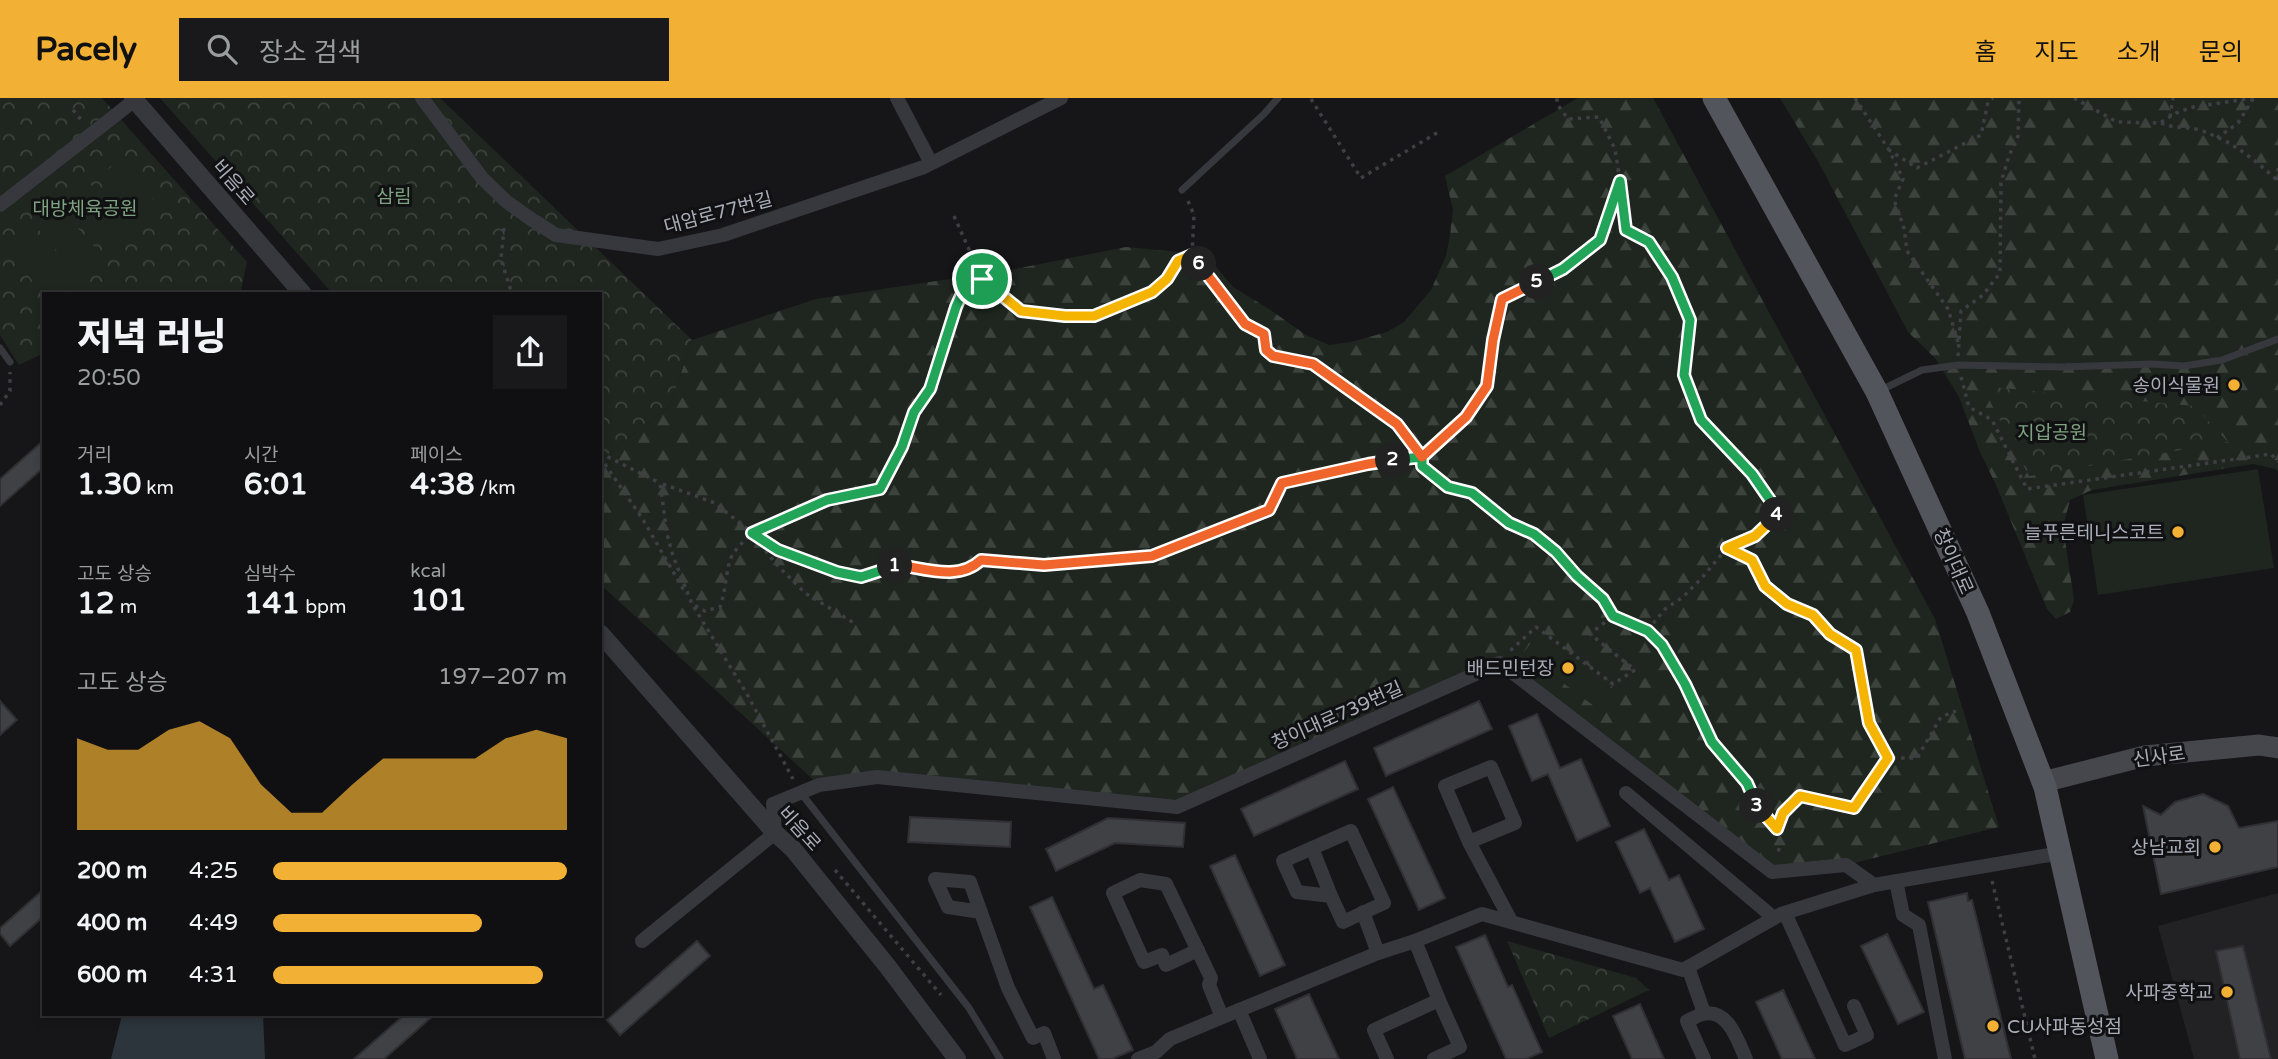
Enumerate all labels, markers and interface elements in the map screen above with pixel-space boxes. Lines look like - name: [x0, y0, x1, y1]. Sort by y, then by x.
- search box: [179, 18, 669, 81]
- text: Pacely: [35, 30, 137, 69]
- icon: search: [203, 30, 241, 68]
- text: 장소 검색: [259, 37, 361, 68]
- text: 홈: [1974, 38, 1996, 67]
- text: 지도: [2034, 38, 2079, 67]
- text: 소개: [2117, 38, 2161, 67]
- text: 문의: [2199, 38, 2243, 67]
- street label: 비음로: [208, 156, 259, 210]
- park label: 삼림: [377, 186, 411, 208]
- street label: 대암로77번길: [662, 188, 775, 238]
- park label: 대방체육공원: [33, 198, 137, 220]
- pin: 6: [1182, 246, 1216, 282]
- pin: [952, 249, 1012, 309]
- text: 6: [1193, 252, 1204, 274]
- icon: arrive: [963, 260, 1001, 298]
- pin: 5: [1520, 264, 1554, 300]
- text: 5: [1531, 270, 1542, 292]
- text: 저녁 러닝: [77, 315, 227, 361]
- button: share: [493, 315, 567, 389]
- text: 20:50: [77, 364, 141, 392]
- place label: 송이식물원: [2133, 375, 2220, 397]
- marker: 송이식물원: [2226, 377, 2242, 393]
- park label: 지압공원: [2017, 422, 2087, 444]
- pin: 2: [1376, 442, 1410, 478]
- text: 거리: [77, 444, 112, 466]
- text: 시간: [244, 444, 279, 466]
- text: 페이스: [410, 444, 463, 466]
- text: 2: [1387, 448, 1398, 470]
- text: 1.30: [77, 466, 141, 503]
- text: 6:01: [244, 466, 308, 503]
- text: 4:38: [410, 466, 475, 503]
- text: km: [141, 477, 174, 499]
- text: /km: [475, 477, 516, 499]
- pin: 4: [1760, 498, 1795, 532]
- text: 4: [1771, 503, 1782, 525]
- place label: 늘푸른테니스코트: [2024, 522, 2164, 544]
- marker: 늘푸른테니스코트: [2170, 524, 2186, 540]
- street label: 창이대로: [1929, 525, 1977, 598]
- pin: 1: [878, 548, 912, 584]
- text: 1: [889, 554, 900, 576]
- text: kcal: [410, 560, 446, 582]
- text: 고도 상승: [77, 563, 152, 585]
- text: 심박수: [244, 563, 296, 585]
- text: 101: [410, 582, 467, 619]
- text: 12: [77, 585, 115, 622]
- text: 141: [244, 585, 300, 622]
- text: m: [115, 596, 137, 618]
- text: bpm: [300, 596, 347, 618]
- place label: 배드민턴장: [1467, 658, 1554, 680]
- marker: 배드민턴장: [1560, 660, 1576, 676]
- text: 197–207 m: [438, 663, 567, 691]
- text: 고도 상승: [77, 669, 168, 697]
- street label: 창이대로739번길: [1269, 677, 1406, 755]
- street label: 신사로: [2132, 742, 2187, 772]
- pin: 3: [1740, 788, 1774, 824]
- text: 3: [1751, 794, 1762, 816]
- street label: 비음로: [774, 802, 825, 856]
- place label: 상남교회: [2131, 837, 2201, 859]
- marker: 상남교회: [2207, 839, 2223, 855]
- text: 200 m: [77, 857, 147, 885]
- text: 4:25: [189, 857, 238, 885]
- text: 400 m: [77, 909, 147, 937]
- text: 4:49: [189, 909, 238, 937]
- text: 600 m: [77, 961, 147, 989]
- text: 4:31: [189, 961, 238, 989]
- place label: 사파중학교: [2126, 982, 2213, 1004]
- marker: 사파중학교: [2219, 984, 2235, 1000]
- place label: CU사파동성점: [2007, 1016, 2122, 1038]
- marker: CU사파동성점: [1985, 1018, 2001, 1034]

